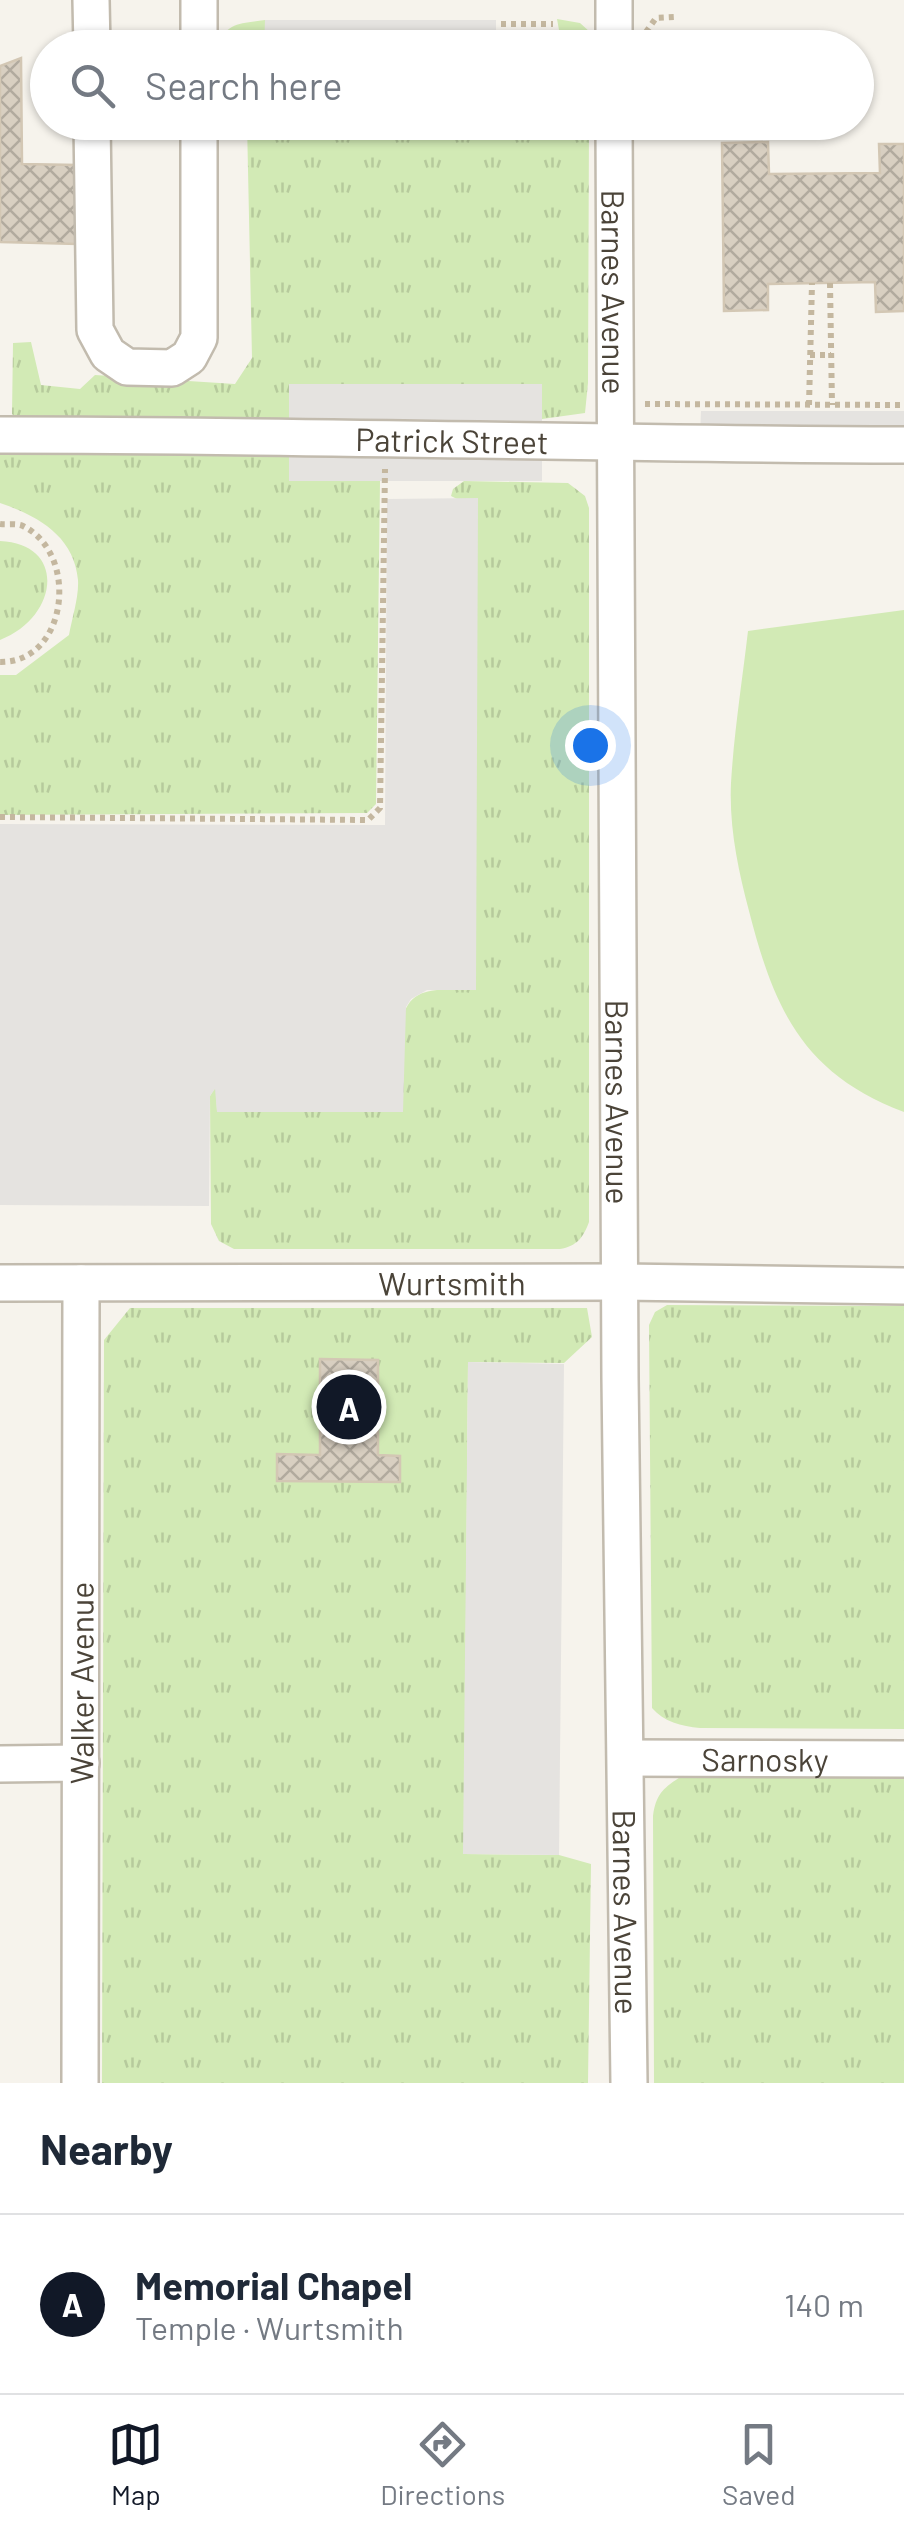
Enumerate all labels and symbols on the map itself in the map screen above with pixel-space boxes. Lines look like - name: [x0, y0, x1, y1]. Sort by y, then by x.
- street label: Barnes Avenue: [595, 189, 634, 395]
- street label: Patrick Street: [355, 419, 549, 460]
- your location: [565, 720, 616, 771]
- street label: Barnes Avenue: [599, 999, 638, 1205]
- street label: Wurtsmith: [378, 1263, 526, 1301]
- pin: A: [316, 1370, 382, 1444]
- street label: Walker Avenue: [61, 1582, 100, 1784]
- street label: Sarnosky: [701, 1739, 829, 1778]
- street label: Barnes Avenue: [607, 1809, 647, 2015]

